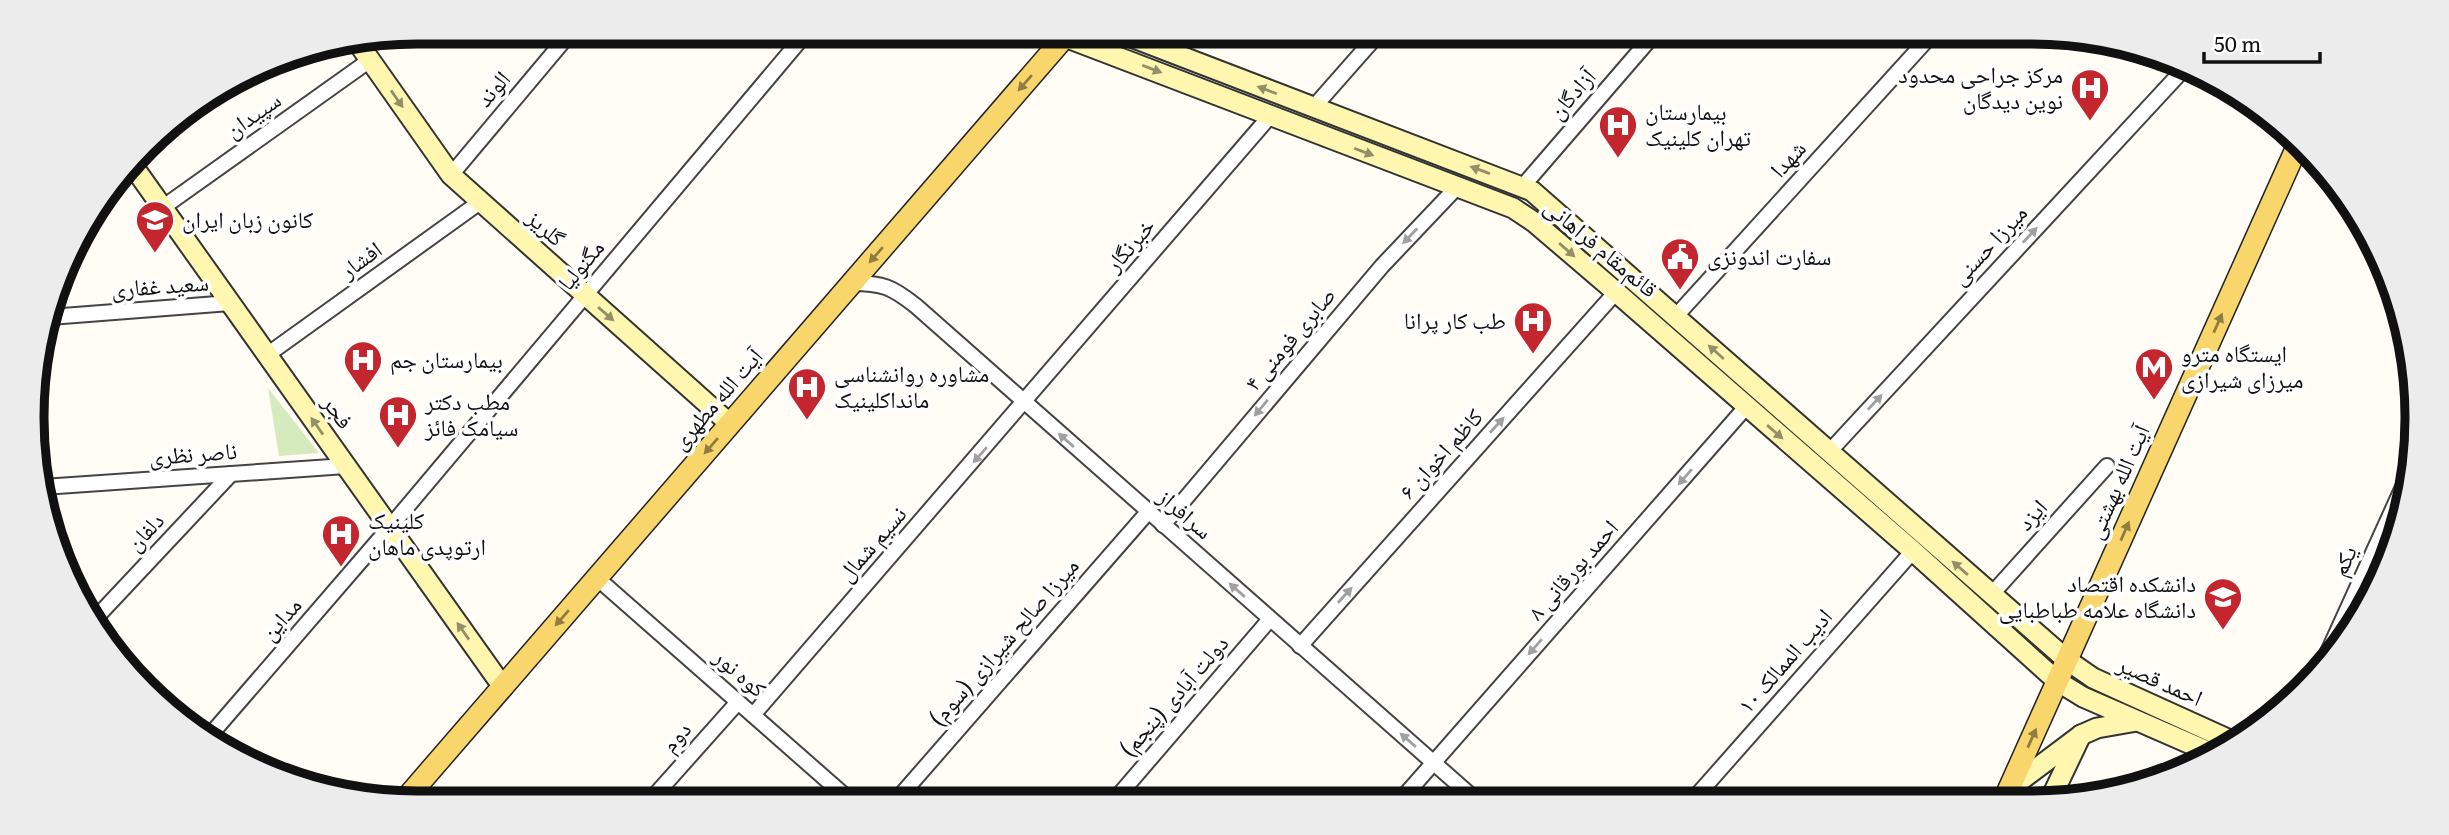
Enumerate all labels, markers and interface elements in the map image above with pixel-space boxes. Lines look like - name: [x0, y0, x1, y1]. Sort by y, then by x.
- scale bar: [2204, 21, 2320, 65]
- text: 50 m: [2214, 27, 2261, 58]
- place label: مرکز جراحی محدود نوین دیدگان: [1898, 56, 2063, 116]
- street label: آزادگان: [1539, 59, 1603, 126]
- street label: الوند: [466, 62, 517, 113]
- one-way arrow: [1142, 64, 1163, 75]
- hospital icon: مرکز جراحی محدود نوین دیدگان: [2069, 67, 2111, 122]
- one-way arrow: [1018, 75, 1033, 92]
- street label: سپیدان: [217, 82, 287, 145]
- one-way arrow: [1257, 84, 1278, 95]
- one-way arrow: [390, 90, 404, 108]
- place label: بیمارستان تهران کلینیک: [1645, 93, 1751, 153]
- hospital icon: بیمارستان تهران کلینیک: [1597, 104, 1639, 159]
- street label: شهدا: [1760, 131, 1813, 184]
- one-way arrow: [1354, 146, 1375, 157]
- one-way arrow: [1470, 164, 1491, 175]
- street label: قائم‌مقام فراهانی: [1537, 189, 1666, 305]
- street label: میرزا حسنی: [1941, 196, 2034, 292]
- school or university icon: کانون زبان ایران: [134, 199, 176, 254]
- street label: گلریز: [520, 199, 575, 253]
- place label: کانون زبان ایران: [182, 201, 314, 235]
- street label: خبرنگار: [1095, 209, 1162, 279]
- one-way arrow: [2022, 226, 2038, 244]
- one-way arrow: [1403, 227, 1419, 244]
- street label: افشار: [331, 231, 388, 286]
- street label: مگنولیا: [548, 231, 611, 297]
- public building icon: سفارت اندونزی: [1659, 236, 1701, 291]
- place label: سفارت اندونزی: [1707, 238, 1831, 272]
- one-way arrow: [1558, 242, 1576, 258]
- one-way arrow: [869, 247, 884, 264]
- street label: سعید غفاری: [110, 264, 210, 304]
- street label: صابری فومنی ۴: [1235, 278, 1342, 397]
- hospital icon: طب کار پرانا: [1512, 300, 1554, 355]
- place label: طب کار پرانا: [1404, 302, 1506, 336]
- one-way arrow: [597, 306, 614, 321]
- one-way arrow: [2212, 313, 2224, 333]
- place label: ایستگاه مترو میرزای شیرازی: [2181, 335, 2304, 395]
- hospital icon: بیمارستان جم: [342, 339, 384, 394]
- street label: آیت الله مطهری: [662, 339, 770, 456]
- place label: بیمارستان جم: [390, 341, 503, 376]
- one-way arrow: [1707, 344, 1725, 360]
- metro station icon: ایستگاه مترو میرزای شیرازی: [2133, 346, 2175, 401]
- place label: مشاوره روانشناسی مانداکلینیک: [834, 355, 989, 415]
- hospital icon: مشاوره روانشناسی مانداکلینیک: [786, 366, 828, 421]
- place label: مطب دکتر سیامک فائز: [424, 383, 518, 443]
- street label: فجر: [315, 386, 363, 435]
- hospital icon: مطب دکتر سیامک فائز: [377, 394, 419, 449]
- one-way arrow: [1867, 394, 1883, 411]
- one-way arrow: [1253, 399, 1269, 417]
- street label: کاظم اخوان ۶: [1389, 399, 1491, 506]
- one-way arrow: [1489, 416, 1505, 434]
- one-way arrow: [310, 417, 324, 435]
- street label: آیت الله بهشتی: [2076, 417, 2157, 544]
- one-way arrow: [1766, 424, 1784, 440]
- street label: ناصر نظری: [148, 432, 238, 472]
- one-way arrow: [1057, 432, 1075, 448]
- one-way arrow: [703, 437, 719, 455]
- one-way arrow: [973, 446, 988, 463]
- one-way arrow: [1677, 468, 1693, 486]
- street label: سرافراز: [1151, 478, 1221, 546]
- street label: ایزد: [2007, 490, 2054, 537]
- street label: نسیم شمال: [828, 497, 914, 589]
- place label: کلینیک ارتوپدی ماهان: [368, 502, 486, 562]
- street label: دلفان: [117, 503, 171, 558]
- street label: احمد بورقانی ۸: [1518, 511, 1625, 626]
- hospital icon: کلینیک ارتوپدی ماهان: [320, 513, 362, 568]
- one-way arrow: [2120, 520, 2131, 541]
- street label: یکم: [2320, 539, 2365, 581]
- street label: میرزا صالح شیرازی (سوم): [919, 549, 1086, 733]
- one-way arrow: [1951, 560, 1969, 576]
- place label: دانشکده اقتصاد دانشگاه علامه طباطبایی: [1999, 565, 2196, 625]
- school or university icon: دانشکده اقتصاد دانشگاه علامه طباطبایی: [2202, 576, 2244, 631]
- one-way arrow: [1228, 582, 1246, 598]
- one-way arrow: [1337, 587, 1353, 604]
- street label: مداین: [251, 588, 308, 647]
- street label: ادیب الممالک ۱۰: [1728, 600, 1839, 720]
- one-way arrow: [554, 609, 570, 627]
- one-way arrow: [456, 622, 470, 640]
- street label: دولت آبادی (پنجم): [1110, 626, 1236, 764]
- street label: کوه نور: [707, 638, 776, 704]
- one-way arrow: [1528, 639, 1543, 656]
- street label: احمد قصیر: [2112, 645, 2209, 713]
- street label: دوم: [651, 713, 698, 759]
- one-way arrow: [2026, 728, 2038, 748]
- one-way arrow: [1399, 733, 1416, 748]

